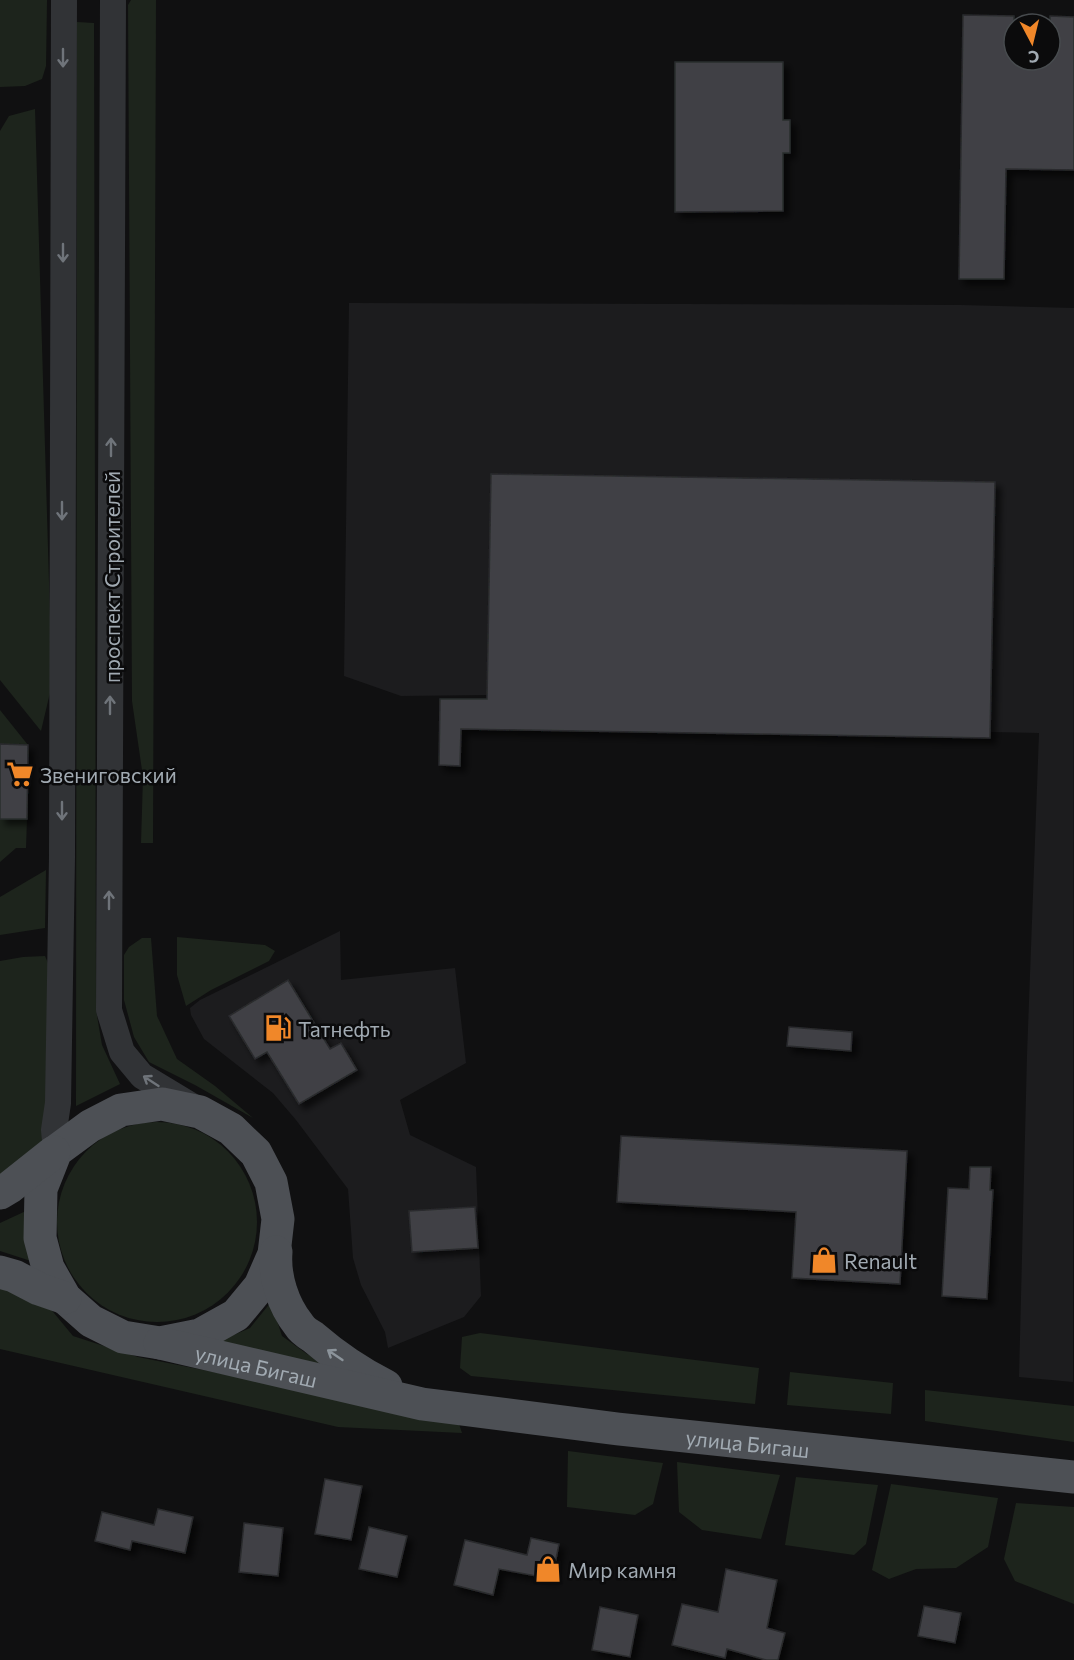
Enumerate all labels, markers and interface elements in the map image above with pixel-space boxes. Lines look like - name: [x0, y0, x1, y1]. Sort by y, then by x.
- north arrow: [1002, 12, 1062, 72]
- text: С: [1027, 47, 1040, 67]
- one-way arrow: [57, 48, 69, 68]
- one-way arrow: [57, 243, 69, 263]
- one-way arrow: [105, 437, 117, 457]
- street label: проспект Строителей: [99, 471, 124, 683]
- one-way arrow: [56, 501, 68, 521]
- one-way arrow: [104, 695, 116, 715]
- supermarket icon: Звениговский: [5, 759, 35, 789]
- place label: Звениговский: [40, 762, 177, 787]
- one-way arrow: [56, 801, 68, 821]
- one-way arrow: [103, 890, 115, 910]
- fuel station icon: Татнефть: [263, 1013, 293, 1043]
- place label: Татнефть: [298, 1016, 391, 1041]
- one-way arrow: [142, 1074, 159, 1087]
- shop icon: Renault: [809, 1245, 839, 1275]
- place label: Renault: [844, 1248, 917, 1273]
- street label: улица Бигаш: [193, 1339, 320, 1392]
- one-way arrow: [327, 1348, 344, 1361]
- street label: улица Бигаш: [685, 1424, 811, 1462]
- shop icon: Мир камня: [533, 1554, 563, 1584]
- place label: Мир камня: [568, 1557, 677, 1582]

